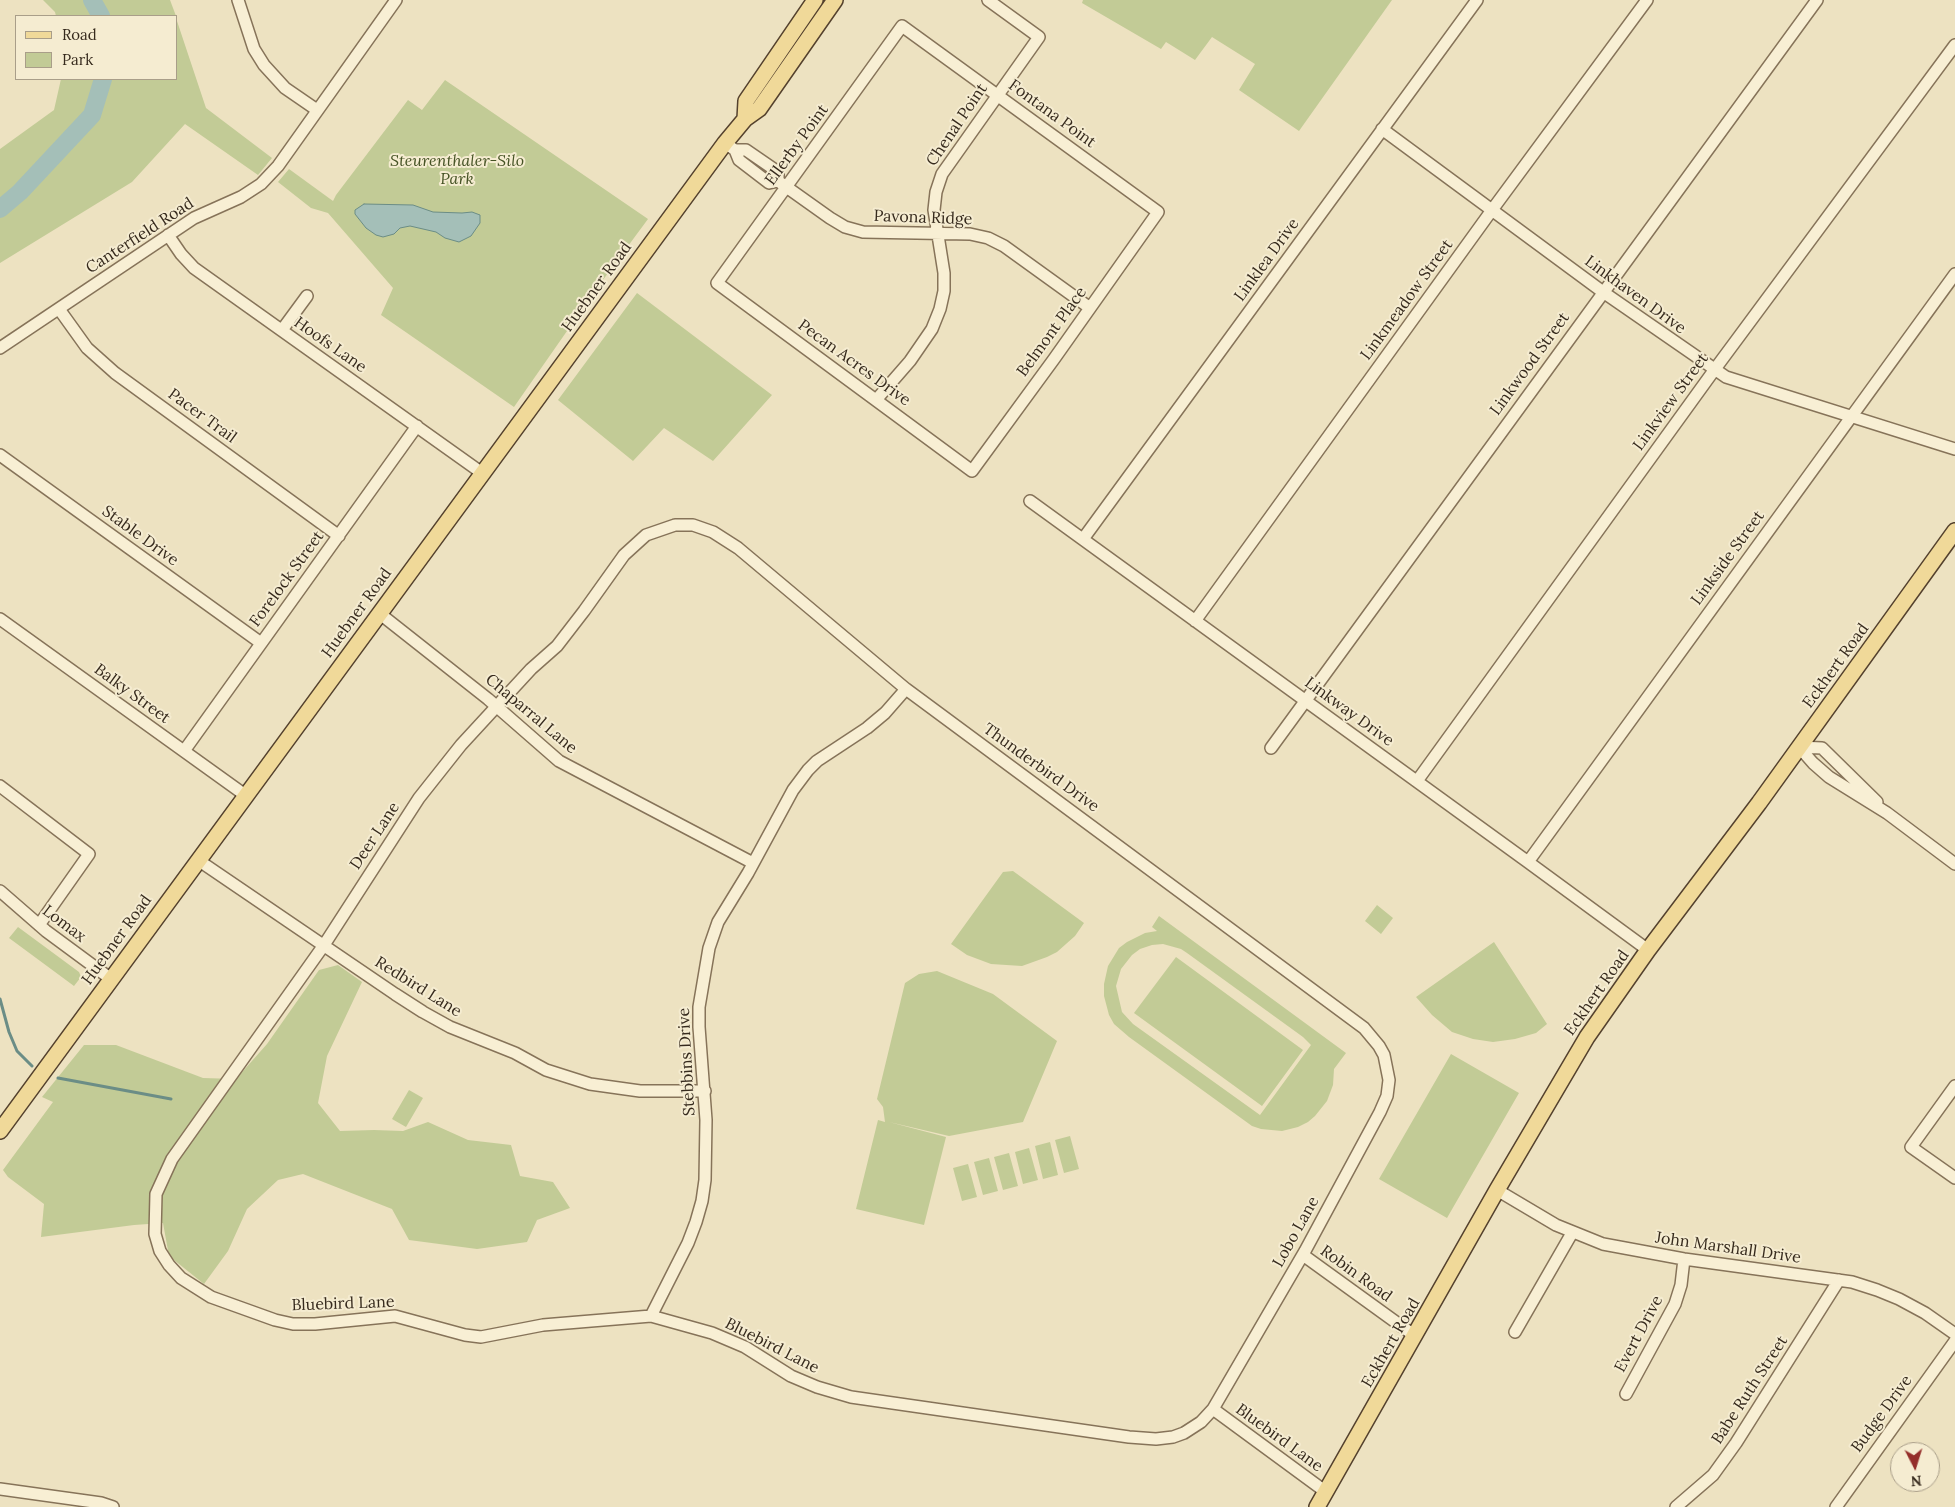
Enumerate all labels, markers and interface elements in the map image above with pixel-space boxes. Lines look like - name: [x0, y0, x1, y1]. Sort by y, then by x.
- legend: [15, 15, 178, 80]
- text: Road: [62, 25, 97, 44]
- text: Park: [62, 50, 93, 69]
- street label: Fontana Point: [1005, 76, 1099, 152]
- street label: Chenal Point: [922, 80, 992, 170]
- street label: Ellerby Point: [761, 101, 833, 189]
- park label: Steurenthaler-Silo Park: [390, 151, 524, 189]
- street label: Canterfield Road: [82, 194, 198, 278]
- street label: Pavona Ridge: [873, 207, 973, 229]
- street label: Linklea Drive: [1231, 215, 1303, 305]
- street label: Linkmeadow Street: [1357, 236, 1457, 364]
- street label: Huebner Road: [558, 238, 636, 336]
- street label: Linkhaven Drive: [1581, 252, 1689, 338]
- street label: Belmont Place: [1013, 284, 1091, 380]
- street label: Linkwood Street: [1486, 309, 1574, 419]
- street label: Hoofs Lane: [290, 313, 370, 377]
- street label: Pecan Acres Drive: [794, 316, 914, 410]
- street label: Linkview Street: [1629, 350, 1713, 454]
- street label: Pacer Trail: [164, 385, 240, 447]
- street label: Stable Drive: [98, 502, 182, 570]
- street label: Linkside Street: [1687, 507, 1769, 609]
- street label: Forelock Street: [246, 527, 328, 631]
- street label: Huebner Road: [318, 564, 396, 662]
- street label: Eckhert Road: [1799, 620, 1873, 712]
- street label: Balky Street: [90, 660, 174, 728]
- street label: Chaparral Lane: [481, 670, 581, 758]
- street label: Linkway Drive: [1301, 673, 1397, 751]
- street label: Thunderbird Drive: [979, 719, 1103, 817]
- street label: Deer Lane: [346, 799, 404, 873]
- street label: Huebner Road: [78, 891, 156, 989]
- street label: Lomax: [38, 901, 90, 947]
- street label: Eckhert Road: [1560, 947, 1634, 1039]
- street label: Redbird Lane: [371, 953, 465, 1021]
- street label: Stebbins Drive: [675, 1007, 699, 1117]
- street label: Lobo Lane: [1269, 1193, 1323, 1271]
- street label: John Marshall Drive: [1654, 1228, 1802, 1268]
- street label: Robin Road: [1316, 1242, 1396, 1306]
- street label: Evert Drive: [1611, 1292, 1667, 1376]
- street label: Bluebird Lane: [291, 1293, 395, 1315]
- street label: Eckhert Road: [1358, 1295, 1424, 1391]
- street label: Bluebird Lane: [722, 1314, 822, 1378]
- street label: Babe Ruth Street: [1708, 1332, 1792, 1448]
- street label: Budge Drive: [1848, 1372, 1916, 1456]
- street label: Bluebird Lane: [1232, 1400, 1326, 1476]
- north arrow: [1890, 1442, 1940, 1492]
- text: N: [1910, 1472, 1922, 1490]

